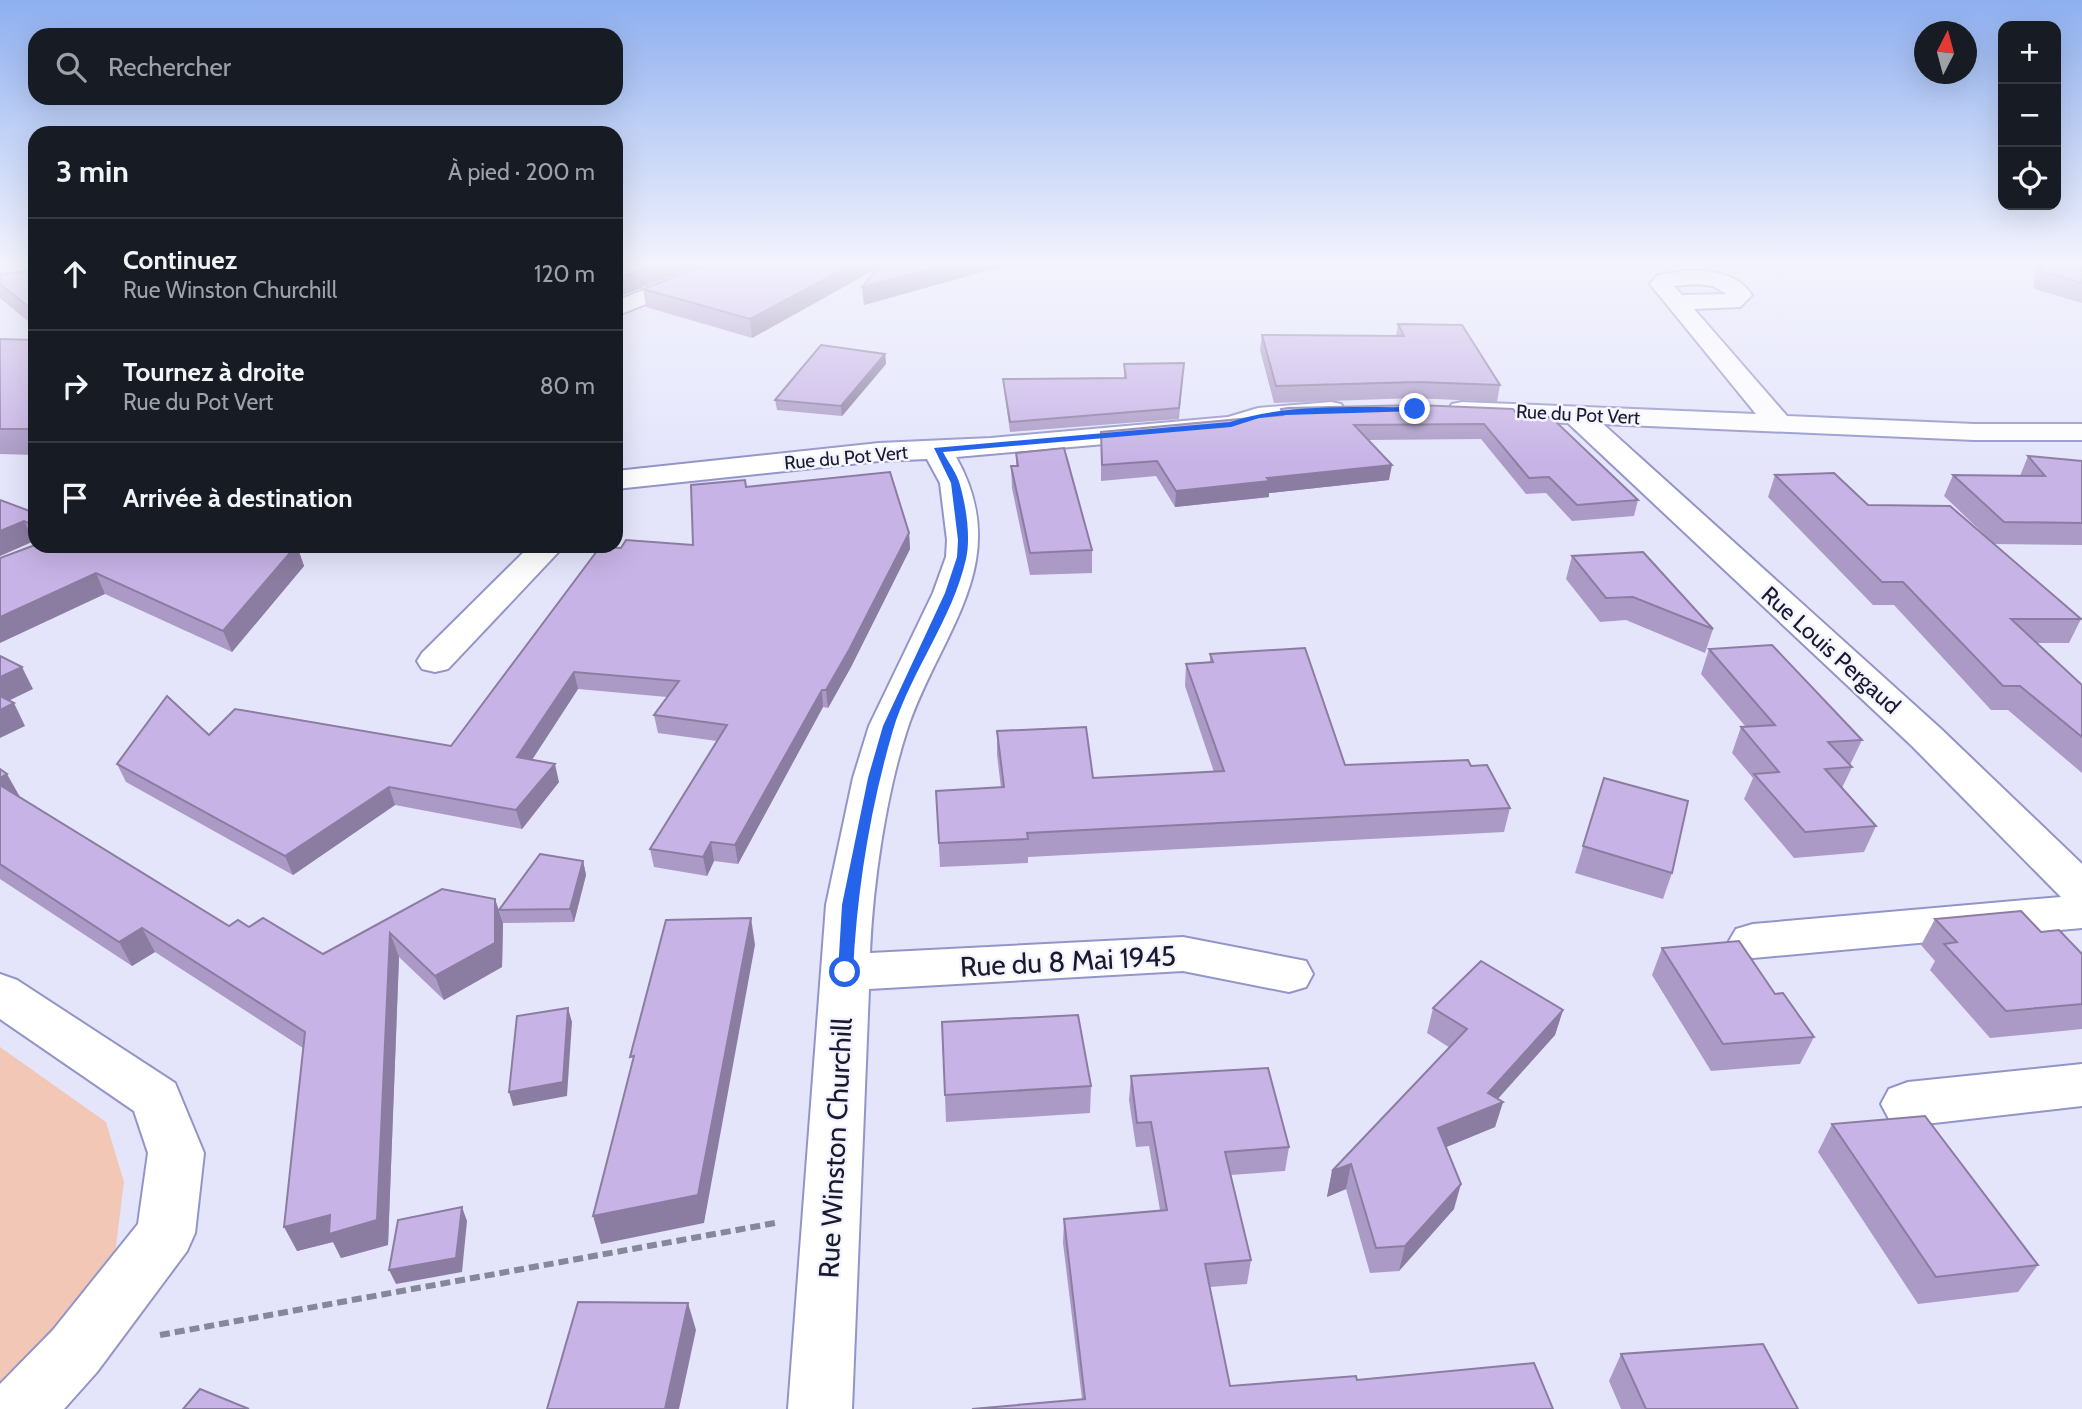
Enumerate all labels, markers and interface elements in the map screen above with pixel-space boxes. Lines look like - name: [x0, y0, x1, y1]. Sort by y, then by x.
- north arrow: [1914, 21, 1977, 84]
- map controls: [1998, 21, 2061, 210]
- button: +: [1998, 21, 2061, 84]
- search box: [28, 28, 623, 105]
- icon: search: [52, 48, 90, 86]
- text: Rechercher: [108, 51, 231, 83]
- button: −: [1998, 84, 2061, 147]
- button: locate: [1998, 147, 2061, 210]
- text: 3 min: [56, 153, 129, 190]
- text: À pied · 200 m: [448, 158, 595, 186]
- text: Continuez: [123, 244, 237, 276]
- icon: ahead: [56, 255, 94, 293]
- text: 120 m: [534, 260, 595, 288]
- text: Rue Winston Churchill: [123, 276, 337, 304]
- text: Tournez à droite: [123, 356, 305, 388]
- icon: right: [56, 367, 94, 405]
- text: 80 m: [540, 372, 595, 400]
- text: Rue du Pot Vert: [123, 388, 273, 416]
- route end: [1399, 393, 1430, 424]
- street label: Rue du Pot Vert: [1515, 400, 1641, 429]
- street label: Rue du Pot Vert: [783, 441, 909, 474]
- icon: arrive: [56, 479, 94, 517]
- text: Arrivée à destination: [123, 482, 353, 514]
- street label: Rue Louis Pergaud: [1756, 580, 1906, 720]
- street label: Rue du 8 Mai 1945: [959, 938, 1177, 984]
- route start: [829, 956, 860, 987]
- street label: Rue Winston Churchill: [811, 1017, 859, 1279]

